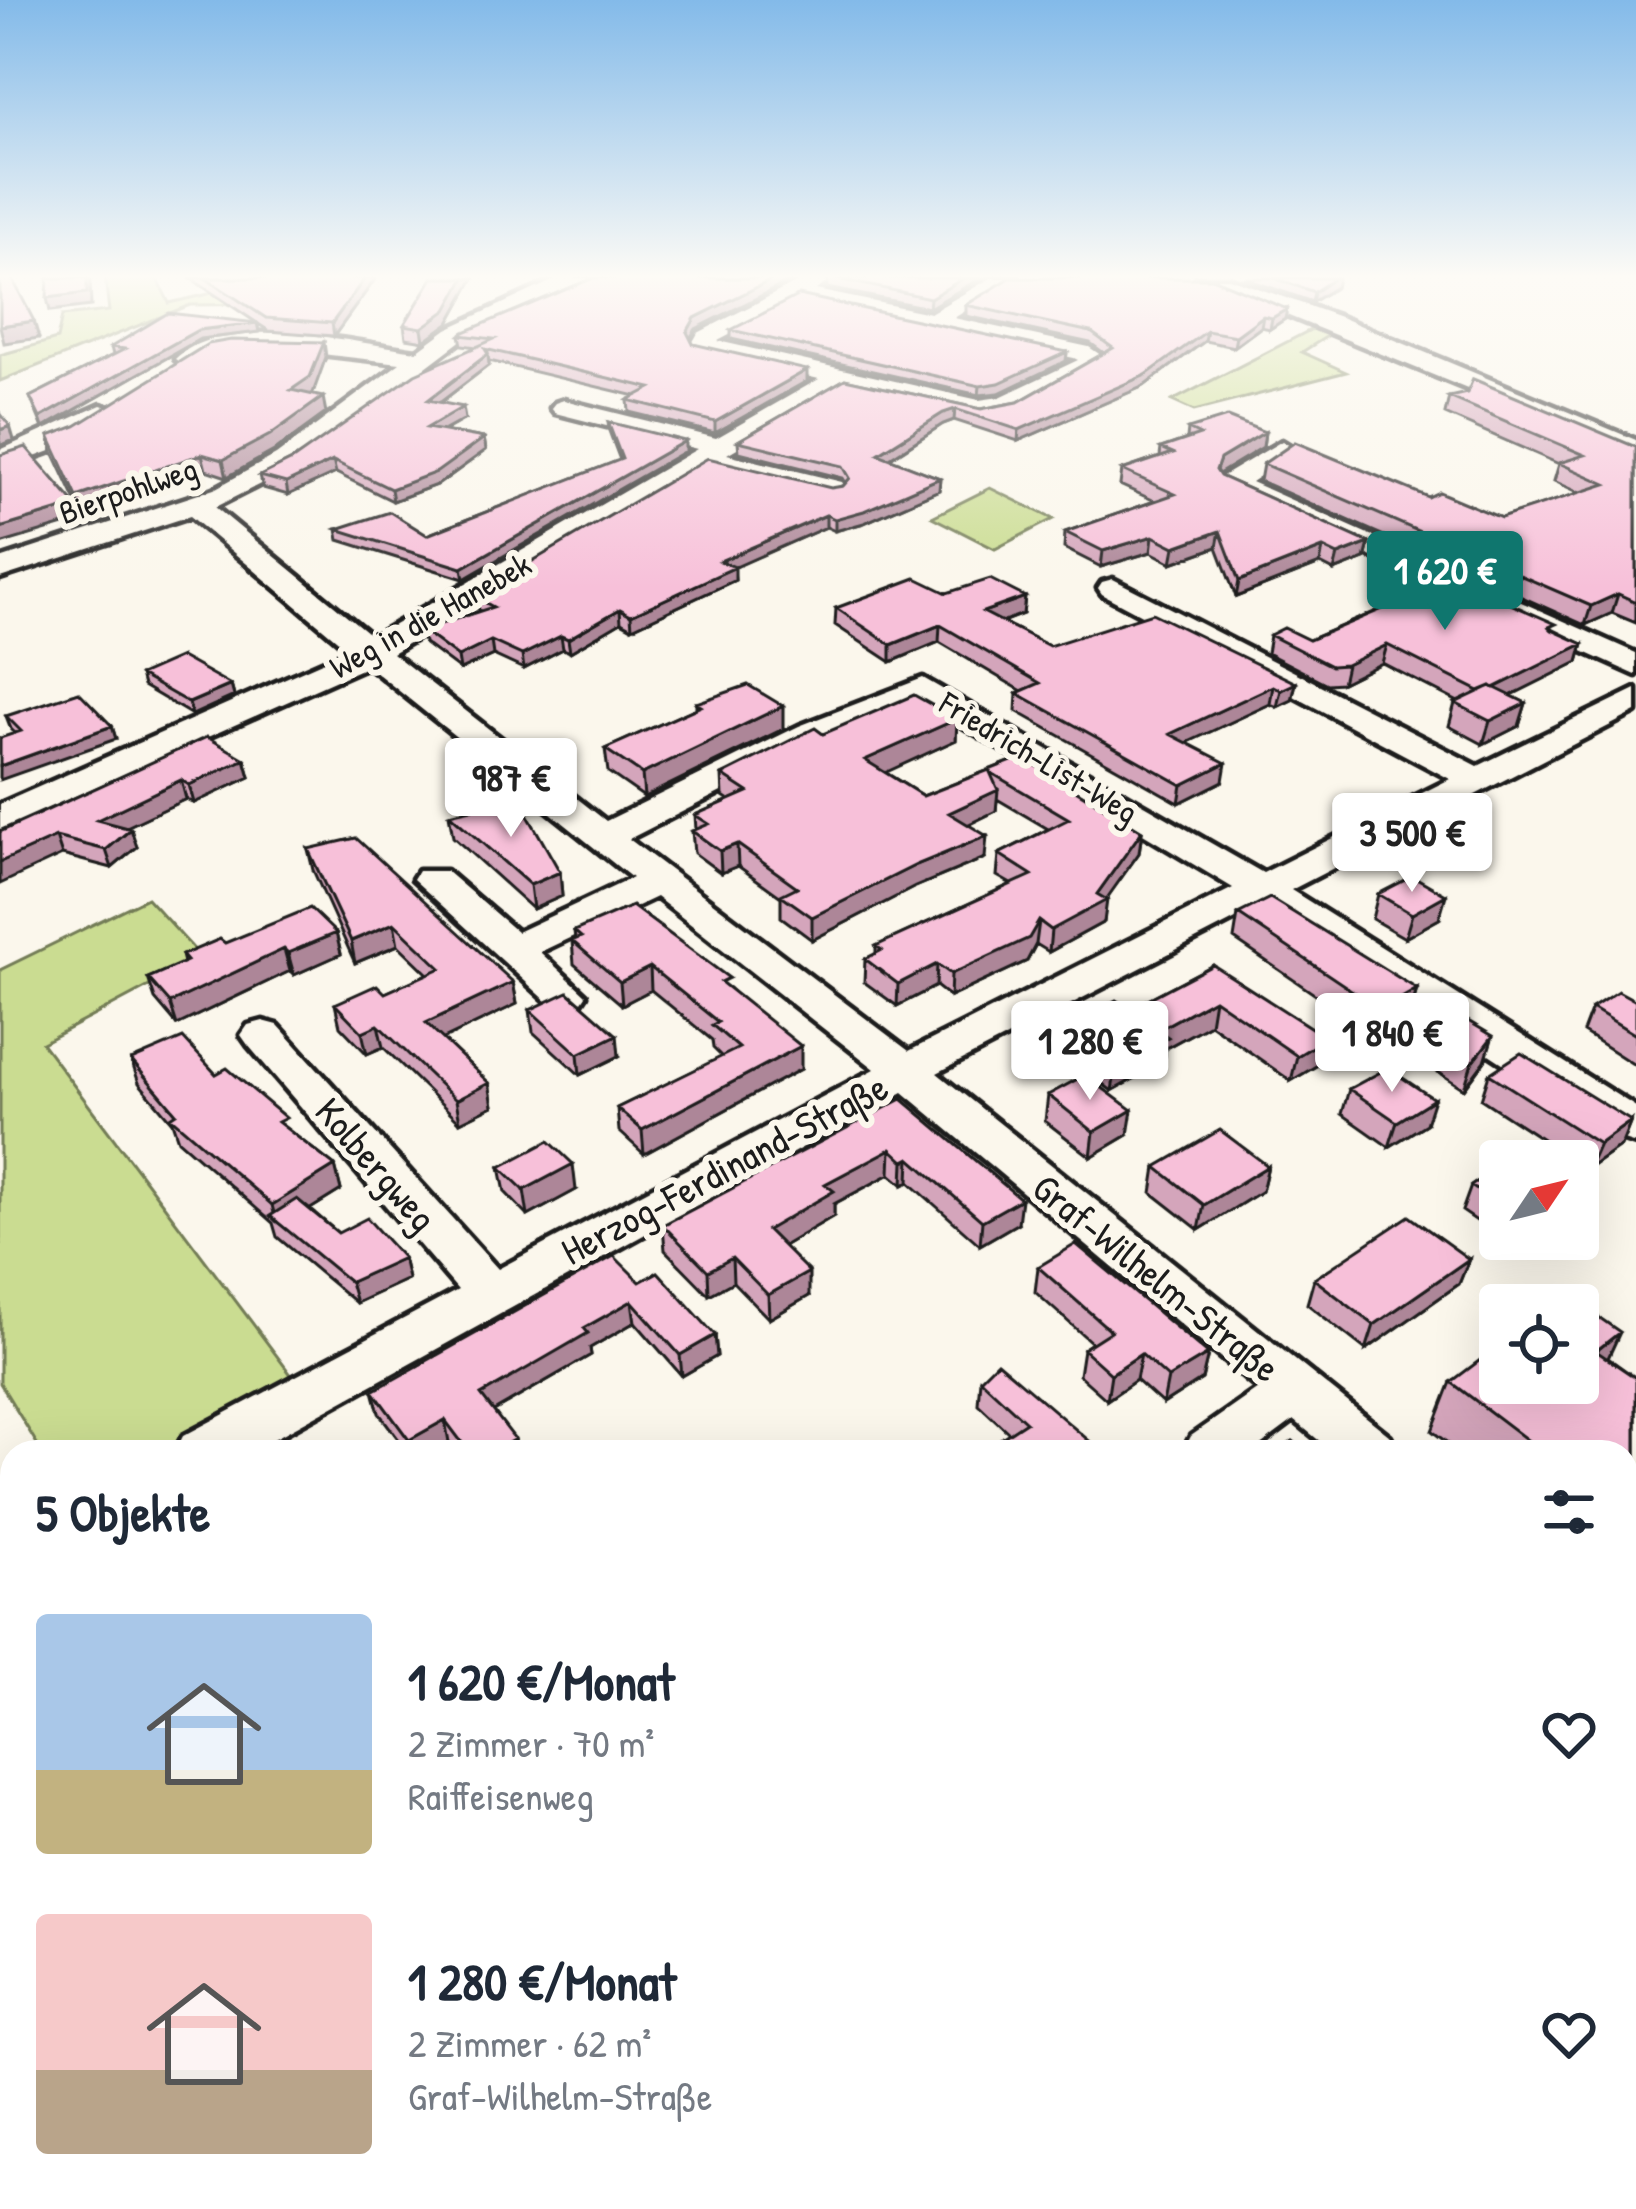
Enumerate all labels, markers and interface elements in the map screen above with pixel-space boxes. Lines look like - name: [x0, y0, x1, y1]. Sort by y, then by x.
- street label: Bierpohlweg: [53, 446, 203, 535]
- pin: 1 620 €: [1334, 531, 1556, 633]
- street label: Weg in die Hanebek: [322, 541, 539, 689]
- text: 1 620 €: [1394, 543, 1496, 596]
- street label: Friedrich-List-Weg: [930, 680, 1146, 834]
- pin: 987 €: [427, 738, 595, 840]
- text: 987 €: [472, 750, 550, 803]
- pin: 3 500 €: [1301, 793, 1523, 895]
- text: 3 500 €: [1359, 805, 1465, 858]
- pin: 1 840 €: [1281, 993, 1503, 1095]
- pin: 1 280 €: [979, 1001, 1201, 1103]
- text: 1 840 €: [1342, 1005, 1442, 1058]
- text: 1 280 €: [1038, 1013, 1142, 1066]
- street label: Herzog-Ferdinand-Straße: [551, 1059, 897, 1277]
- street label: Kolbergweg: [304, 1086, 450, 1242]
- north arrow: [1479, 1140, 1599, 1260]
- map controls: [1479, 1140, 1599, 1404]
- street label: Graf-Wilhelm-Straße: [1022, 1161, 1292, 1393]
- button: locate: [1479, 1284, 1599, 1404]
- text: 5 Objekte: [36, 1478, 210, 1547]
- icon: filters: [1536, 1479, 1602, 1545]
- text: 1 620 €/Monat: [408, 1647, 675, 1716]
- icon: home: [132, 1662, 276, 1806]
- icon: heart: [1536, 1701, 1602, 1767]
- text: 2 Zimmer · 70 m²: [408, 1716, 654, 1769]
- text: Raiffeisenweg: [408, 1769, 594, 1822]
- text: 1 280 €/Monat: [408, 1947, 676, 2016]
- icon: home: [132, 1962, 276, 2106]
- icon: heart: [1536, 2001, 1602, 2067]
- text: 2 Zimmer · 62 m²: [408, 2016, 651, 2069]
- text: Graf-Wilhelm-Straße: [408, 2069, 712, 2122]

